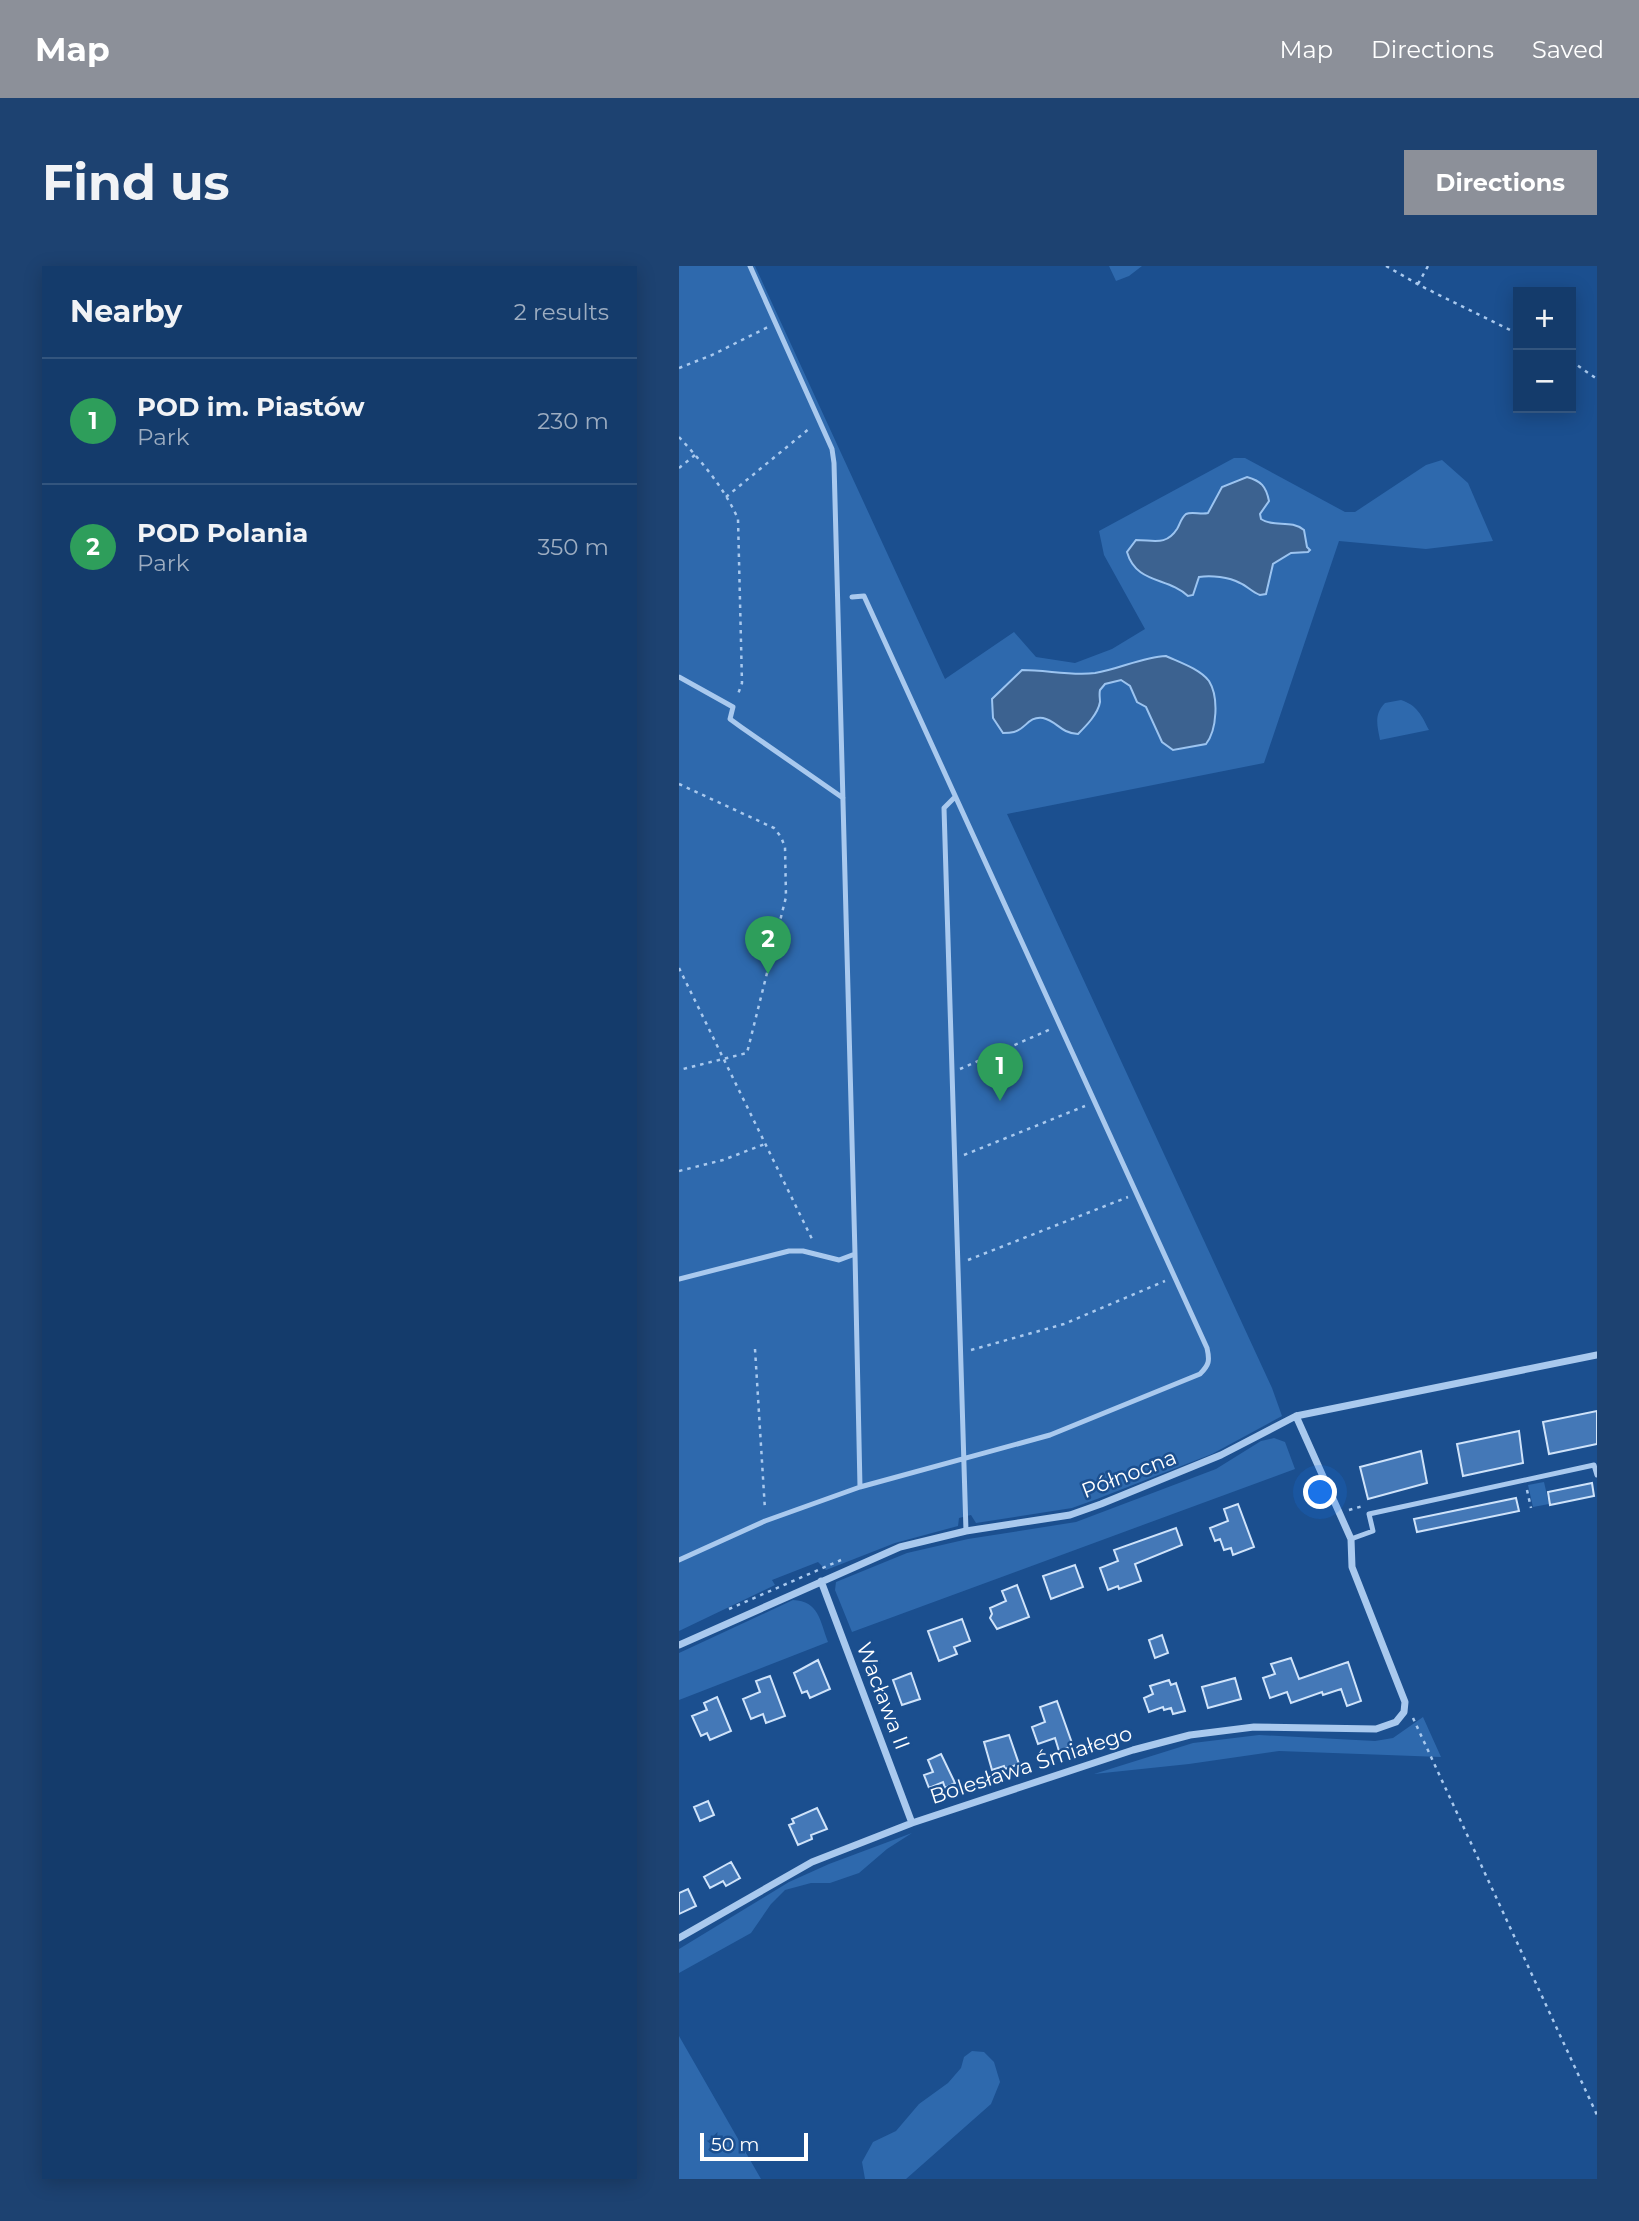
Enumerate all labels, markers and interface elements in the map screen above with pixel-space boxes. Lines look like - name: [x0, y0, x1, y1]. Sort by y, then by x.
- text: Map: [35, 29, 110, 69]
- text: Map: [1280, 35, 1333, 64]
- text: Directions: [1371, 35, 1494, 64]
- text: Saved: [1532, 35, 1604, 64]
- button: Directions: [1404, 150, 1597, 215]
- text: Find us: [42, 153, 230, 212]
- map controls: [1513, 287, 1576, 413]
- button: +: [1513, 287, 1576, 350]
- text: Nearby: [70, 293, 182, 330]
- text: 2 results: [514, 298, 609, 326]
- button: −: [1513, 350, 1576, 413]
- text: POD im. Piastów: [137, 391, 365, 423]
- text: 1: [88, 407, 98, 435]
- text: 230 m: [537, 407, 609, 435]
- text: Park: [137, 423, 190, 451]
- text: POD Polania: [137, 517, 308, 549]
- text: 2: [86, 533, 100, 561]
- text: 350 m: [538, 533, 609, 561]
- text: Park: [137, 549, 190, 577]
- pin: 2: [745, 916, 791, 974]
- pin: 1: [977, 1043, 1023, 1101]
- street label: Północna: [1078, 1444, 1180, 1503]
- your location: [1303, 1475, 1337, 1509]
- street label: Wacława II: [852, 1639, 915, 1753]
- street label: Bolesława Śmiałego: [927, 1720, 1135, 1809]
- scale bar: [700, 2130, 809, 2162]
- text: 50 m: [711, 2133, 759, 2156]

